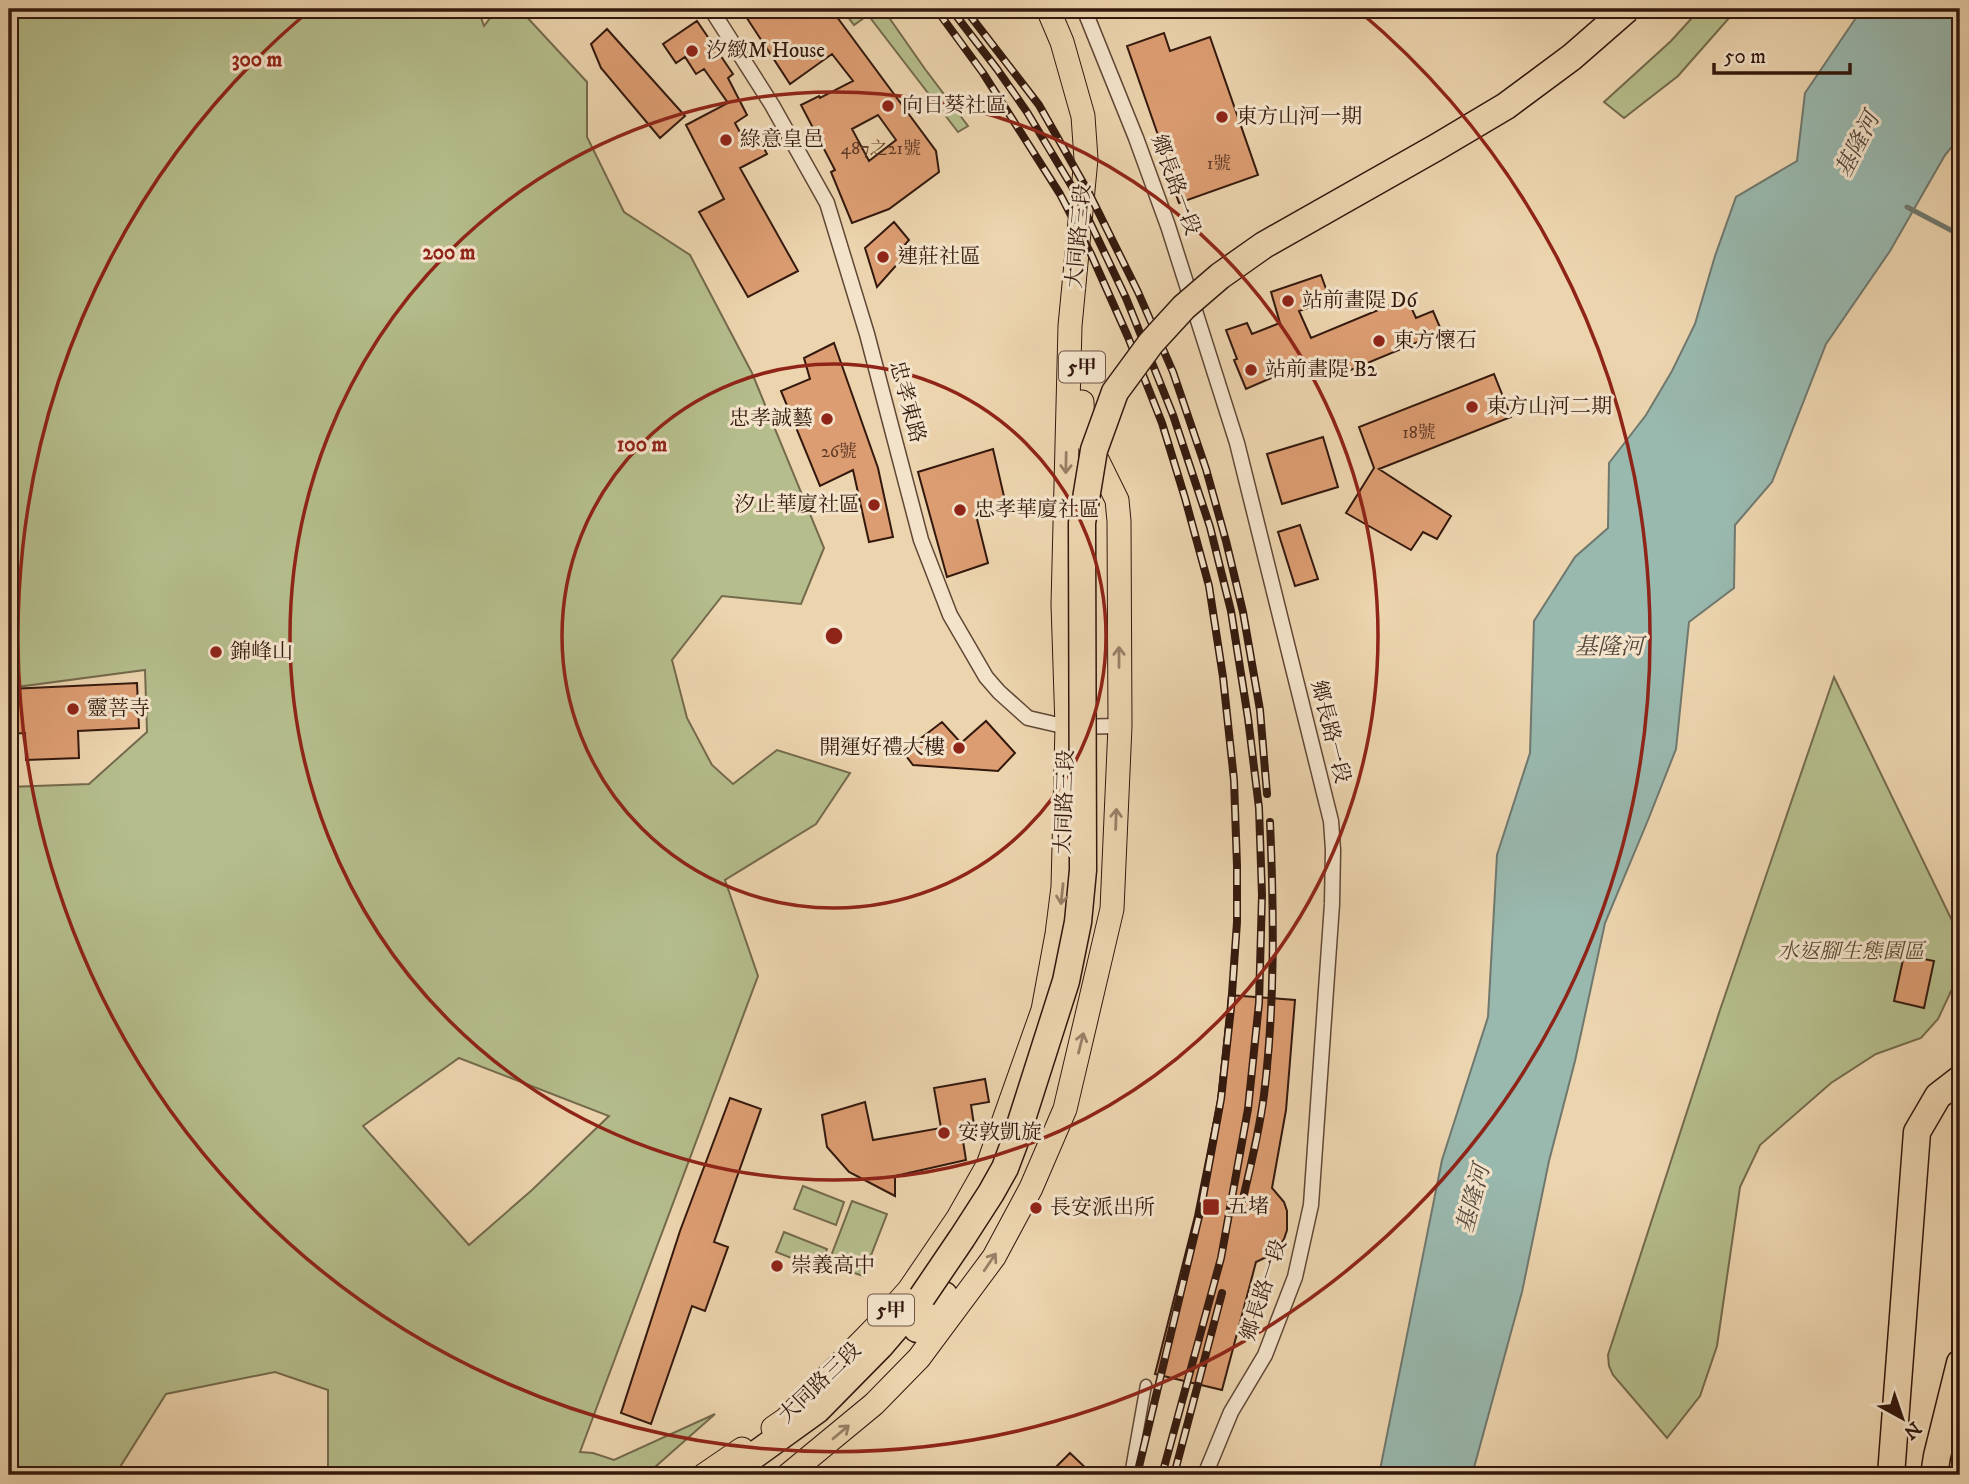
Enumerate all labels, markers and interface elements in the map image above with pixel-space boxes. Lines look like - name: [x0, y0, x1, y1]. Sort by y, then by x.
- scale bar: [1714, 32, 1850, 76]
- place label: 汐緻M House: [706, 38, 825, 64]
- marker: 汐緻M House: [684, 43, 700, 59]
- text: 50 m: [1724, 44, 1766, 70]
- text: 300 m: [232, 47, 283, 73]
- place label: 向日葵社區: [902, 93, 1007, 119]
- marker: 向日葵社區: [880, 98, 896, 114]
- place label: 東方山河一期: [1236, 104, 1362, 130]
- water label: 基隆河: [1829, 104, 1888, 182]
- marker: 東方山河一期: [1214, 109, 1230, 125]
- place label: 綠意皇邑: [740, 127, 824, 153]
- street label: 鄉長路一段: [1145, 131, 1205, 239]
- marker: 綠意皇邑: [718, 132, 734, 148]
- house number: 487之21號: [841, 138, 921, 160]
- house number: 1號: [1207, 153, 1231, 175]
- street label: 大同路三段: [1061, 183, 1097, 289]
- text: 200 m: [422, 240, 476, 266]
- place label: 連莊社區: [897, 244, 981, 270]
- marker: 連莊社區: [875, 249, 891, 265]
- place label: 站前畫隄 D6: [1302, 288, 1418, 314]
- marker: 站前畫隄 D6: [1280, 293, 1296, 309]
- place label: 東方懷石: [1393, 328, 1477, 354]
- marker: 東方懷石: [1371, 333, 1387, 349]
- road number: 5甲: [1059, 352, 1105, 382]
- place label: 站前畫隄 B2: [1265, 357, 1378, 383]
- street label: 忠孝東路: [884, 358, 930, 446]
- marker: 站前畫隄 B2: [1243, 362, 1259, 378]
- place label: 東方山河二期: [1486, 394, 1612, 420]
- marker: 東方山河二期: [1464, 399, 1480, 415]
- place label: 忠孝誠藝: [729, 406, 813, 432]
- marker: 忠孝誠藝: [819, 411, 835, 427]
- house number: 18號: [1402, 422, 1436, 444]
- text: 100 m: [617, 432, 667, 458]
- house number: 26號: [821, 441, 857, 463]
- one-way arrow: [1060, 451, 1073, 474]
- place label: 汐止華廈社區: [734, 492, 860, 518]
- marker: 汐止華廈社區: [866, 497, 882, 513]
- place label: 忠孝華廈社區: [974, 497, 1100, 523]
- marker: 忠孝華廈社區: [952, 502, 968, 518]
- centre of rings: [822, 624, 846, 648]
- water label: 基隆河: [1575, 633, 1648, 662]
- place label: 錦峰山: [230, 639, 293, 665]
- marker: 錦峰山: [208, 644, 224, 660]
- one-way arrow: [1112, 646, 1126, 669]
- street label: 鄉長路一段: [1305, 678, 1355, 786]
- place label: 靈菩寺: [87, 696, 150, 722]
- marker: 靈菩寺: [65, 701, 81, 717]
- place label: 開運好禮大樓: [819, 735, 945, 761]
- marker: 開運好禮大樓: [951, 740, 967, 756]
- street label: 大同路三段: [1050, 749, 1080, 855]
- one-way arrow: [1109, 808, 1122, 831]
- one-way arrow: [1055, 882, 1068, 904]
- park label: 水返腳生態園區: [1778, 939, 1927, 965]
- one-way arrow: [1075, 1032, 1088, 1055]
- place label: 安敦凱旋: [958, 1120, 1042, 1146]
- marker: 安敦凱旋: [936, 1125, 952, 1141]
- water label: 基隆河: [1451, 1158, 1498, 1236]
- place label: 五堵: [1227, 1194, 1269, 1220]
- place label: 長安派出所: [1050, 1195, 1155, 1221]
- marker: 五堵: [1201, 1197, 1221, 1217]
- marker: 長安派出所: [1028, 1200, 1044, 1216]
- street label: 鄉長路一段: [1235, 1236, 1293, 1344]
- place label: 崇義高中: [791, 1253, 875, 1279]
- one-way arrow: [983, 1253, 997, 1272]
- marker: 崇義高中: [769, 1258, 785, 1274]
- road number: 5甲: [868, 1294, 914, 1326]
- street label: 大同路三段: [773, 1337, 867, 1429]
- north arrow: [1868, 1382, 1938, 1452]
- text: N: [1898, 1416, 1925, 1444]
- one-way arrow: [831, 1425, 849, 1440]

